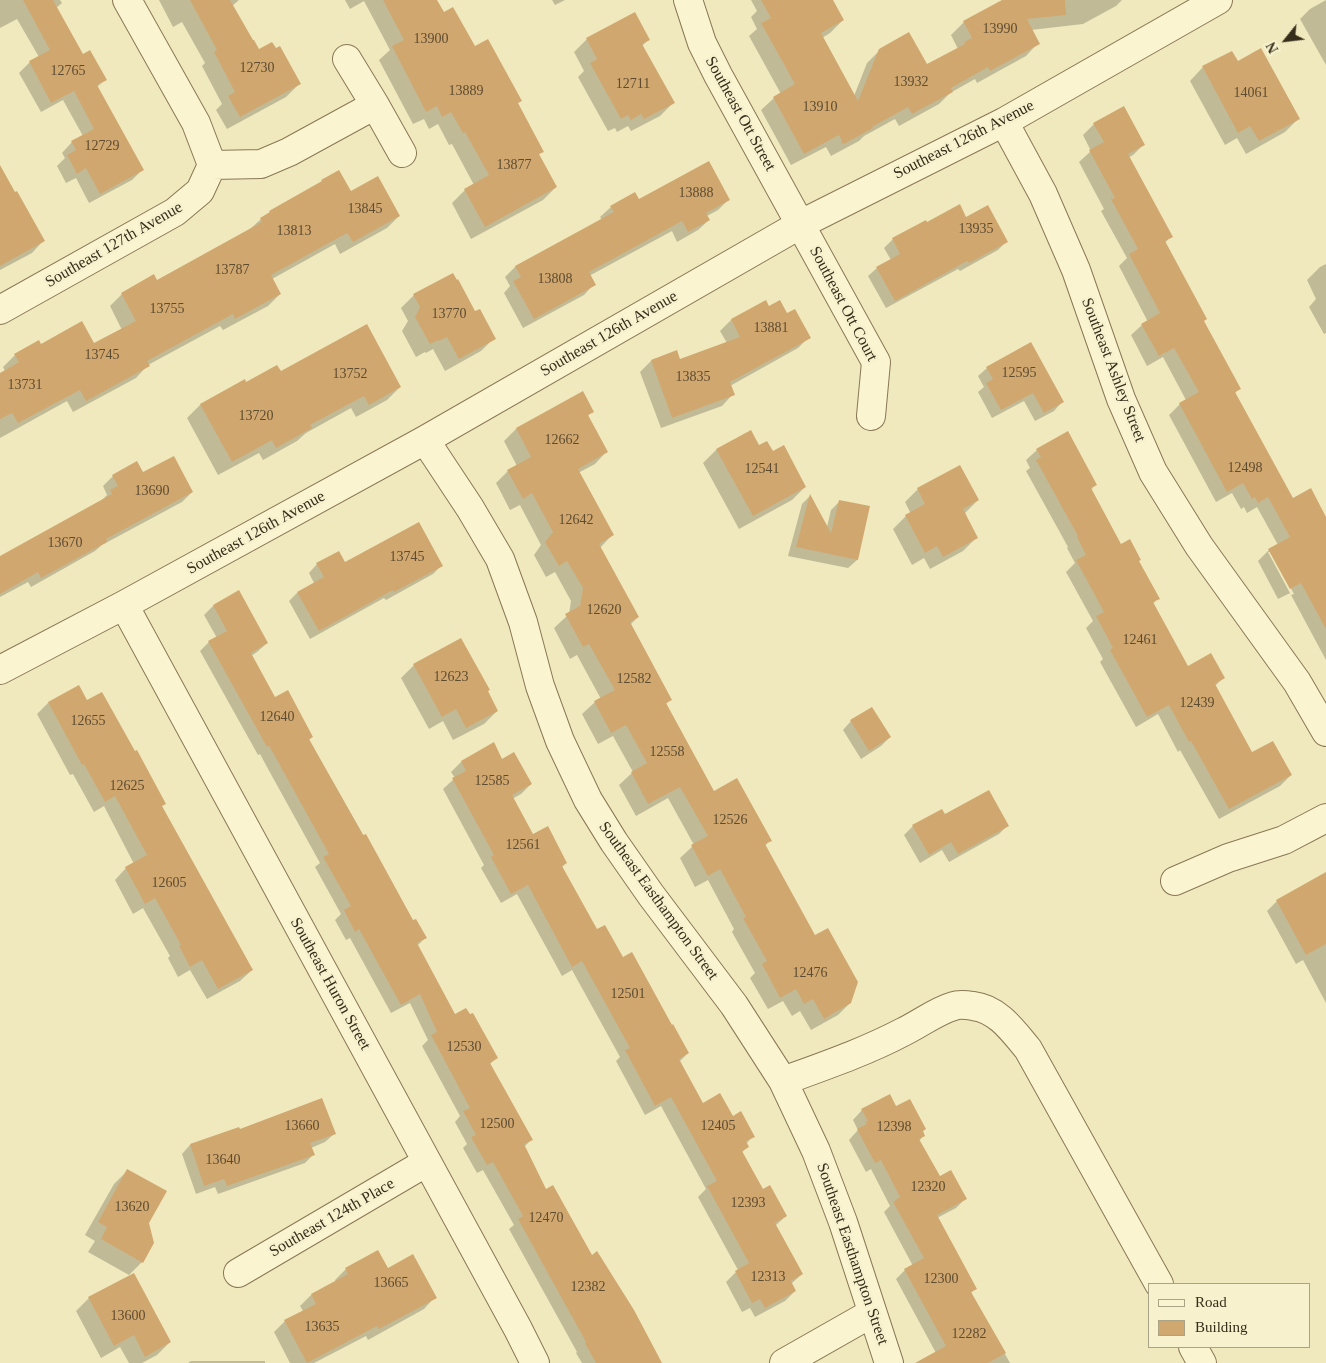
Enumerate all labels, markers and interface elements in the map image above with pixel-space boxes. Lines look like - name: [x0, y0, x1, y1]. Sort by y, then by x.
- north arrow: [1261, 15, 1311, 65]
- house number: 13990: [982, 21, 1018, 37]
- house number: 13900: [414, 31, 448, 47]
- text: N: [1263, 39, 1281, 56]
- street label: Southeast Ott Street: [701, 53, 779, 175]
- house number: 12730: [240, 60, 274, 76]
- house number: 12765: [50, 63, 86, 79]
- house number: 13932: [894, 74, 928, 90]
- house number: 12711: [616, 76, 650, 92]
- house number: 13889: [448, 83, 484, 99]
- house number: 14061: [1234, 85, 1268, 101]
- street label: Southeast 126th Avenue: [890, 96, 1038, 184]
- house number: 13910: [802, 99, 838, 115]
- house number: 12729: [84, 138, 120, 154]
- house number: 13877: [496, 157, 532, 173]
- house number: 13888: [678, 185, 714, 201]
- street label: Southeast 127th Avenue: [42, 198, 186, 292]
- house number: 13845: [348, 201, 382, 217]
- house number: 13935: [958, 221, 994, 237]
- house number: 13813: [276, 223, 312, 239]
- street label: Southeast Ott Court: [805, 243, 881, 365]
- house number: 13787: [214, 262, 250, 278]
- house number: 13808: [538, 271, 572, 287]
- street label: Southeast 126th Avenue: [537, 287, 681, 381]
- street label: Southeast Ashley Street: [1077, 295, 1149, 445]
- house number: 13755: [150, 301, 184, 317]
- house number: 13770: [432, 306, 466, 322]
- house number: 13881: [754, 320, 788, 336]
- house number: 13745: [84, 347, 120, 363]
- house number: 12595: [1002, 365, 1036, 381]
- house number: 13752: [332, 366, 368, 382]
- house number: 13835: [676, 369, 710, 385]
- house number: 13731: [8, 377, 42, 393]
- house number: 13720: [238, 408, 274, 424]
- house number: 12662: [544, 432, 580, 448]
- house number: 12498: [1228, 460, 1262, 476]
- house number: 12541: [744, 461, 780, 477]
- house number: 13690: [134, 483, 170, 499]
- street label: Southeast 126th Avenue: [183, 487, 329, 579]
- house number: 12642: [558, 512, 594, 528]
- house number: 13670: [48, 535, 82, 551]
- house number: 13745: [390, 549, 424, 565]
- house number: 12620: [586, 602, 622, 618]
- house number: 12461: [1122, 632, 1158, 648]
- house number: 12623: [434, 669, 468, 685]
- house number: 12582: [616, 671, 652, 687]
- house number: 12439: [1180, 695, 1214, 711]
- house number: 12640: [260, 709, 294, 725]
- house number: 12655: [70, 713, 106, 729]
- house number: 12558: [650, 744, 684, 760]
- house number: 12585: [474, 773, 510, 789]
- house number: 12625: [110, 778, 144, 794]
- house number: 12526: [712, 812, 748, 828]
- street label: Southeast Easthampton Street: [594, 818, 722, 984]
- house number: 12561: [506, 837, 540, 853]
- house number: 12605: [152, 875, 186, 891]
- street label: Southeast Huron Street: [286, 914, 374, 1054]
- house number: 12476: [792, 965, 828, 981]
- house number: 12501: [610, 986, 646, 1002]
- house number: 12530: [446, 1039, 482, 1055]
- house number: 12500: [480, 1116, 514, 1132]
- house number: 13660: [284, 1118, 320, 1134]
- house number: 12405: [700, 1118, 736, 1134]
- house number: 12398: [876, 1119, 912, 1135]
- house number: 13640: [206, 1152, 240, 1168]
- street label: Southeast Easthampton Street: [812, 1161, 892, 1347]
- street label: Southeast 124th Place: [266, 1174, 398, 1262]
- house number: 12320: [910, 1179, 946, 1195]
- house number: 12393: [730, 1195, 766, 1211]
- house number: 13620: [114, 1199, 150, 1215]
- house number: 12470: [528, 1210, 564, 1226]
- house number: 12313: [750, 1269, 786, 1285]
- house number: 12300: [924, 1271, 958, 1287]
- house number: 13665: [374, 1275, 408, 1291]
- house number: 12382: [570, 1279, 606, 1295]
- legend: [1148, 1283, 1311, 1348]
- text: Road: [1195, 1294, 1227, 1310]
- house number: 13600: [110, 1308, 146, 1324]
- house number: 13635: [304, 1319, 340, 1335]
- text: Building: [1195, 1319, 1248, 1335]
- house number: 12282: [952, 1326, 986, 1342]

